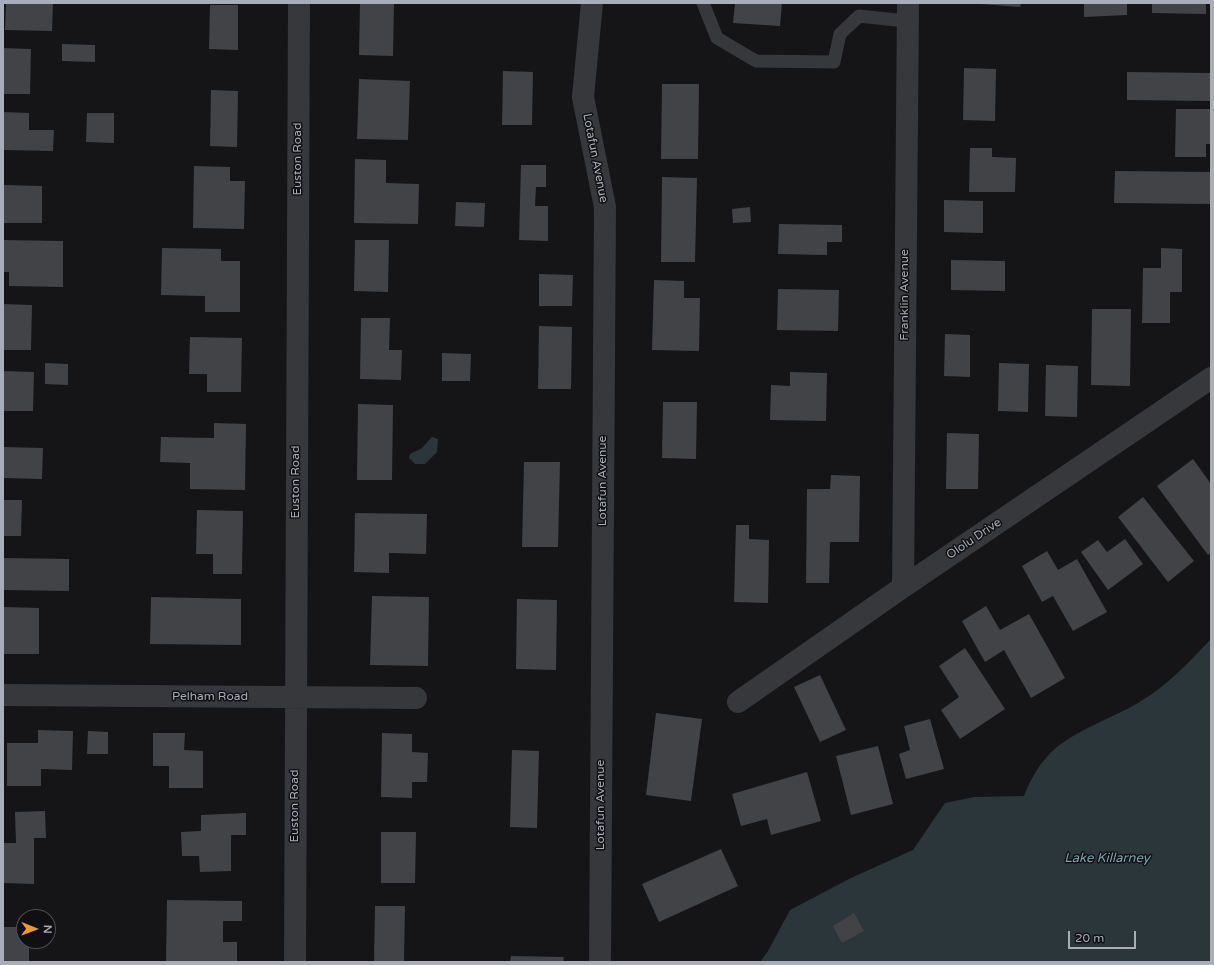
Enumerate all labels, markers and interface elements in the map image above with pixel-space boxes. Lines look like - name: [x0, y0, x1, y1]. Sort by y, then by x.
- street label: Lotafun Avenue: [579, 112, 611, 204]
- street label: Euston Road: [291, 123, 305, 195]
- street label: Franklin Avenue: [898, 249, 912, 341]
- street label: Lotafun Avenue: [596, 436, 610, 526]
- street label: Euston Road: [289, 446, 303, 518]
- street label: Ololu Drive: [944, 515, 1004, 563]
- street label: Pelham Road: [172, 690, 248, 704]
- street label: Lotafun Avenue: [594, 760, 608, 850]
- street label: Euston Road: [288, 770, 302, 842]
- water label: Lake Killarney: [1064, 851, 1150, 867]
- north arrow: [16, 909, 56, 949]
- scale bar: [1070, 923, 1138, 949]
- text: N: [41, 925, 54, 934]
- text: 20 m: [1075, 931, 1104, 945]

